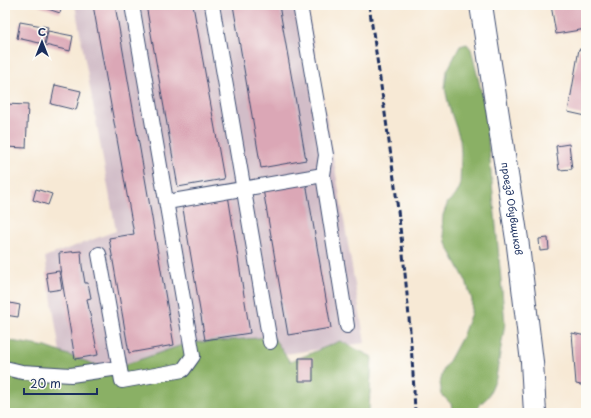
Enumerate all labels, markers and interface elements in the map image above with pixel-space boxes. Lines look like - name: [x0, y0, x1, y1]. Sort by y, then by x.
- north arrow: [22, 22, 62, 62]
- text: С: [38, 23, 46, 40]
- street label: проезд Обувщиков: [498, 161, 527, 256]
- scale bar: [24, 370, 97, 396]
- text: 20 m: [30, 374, 61, 392]

